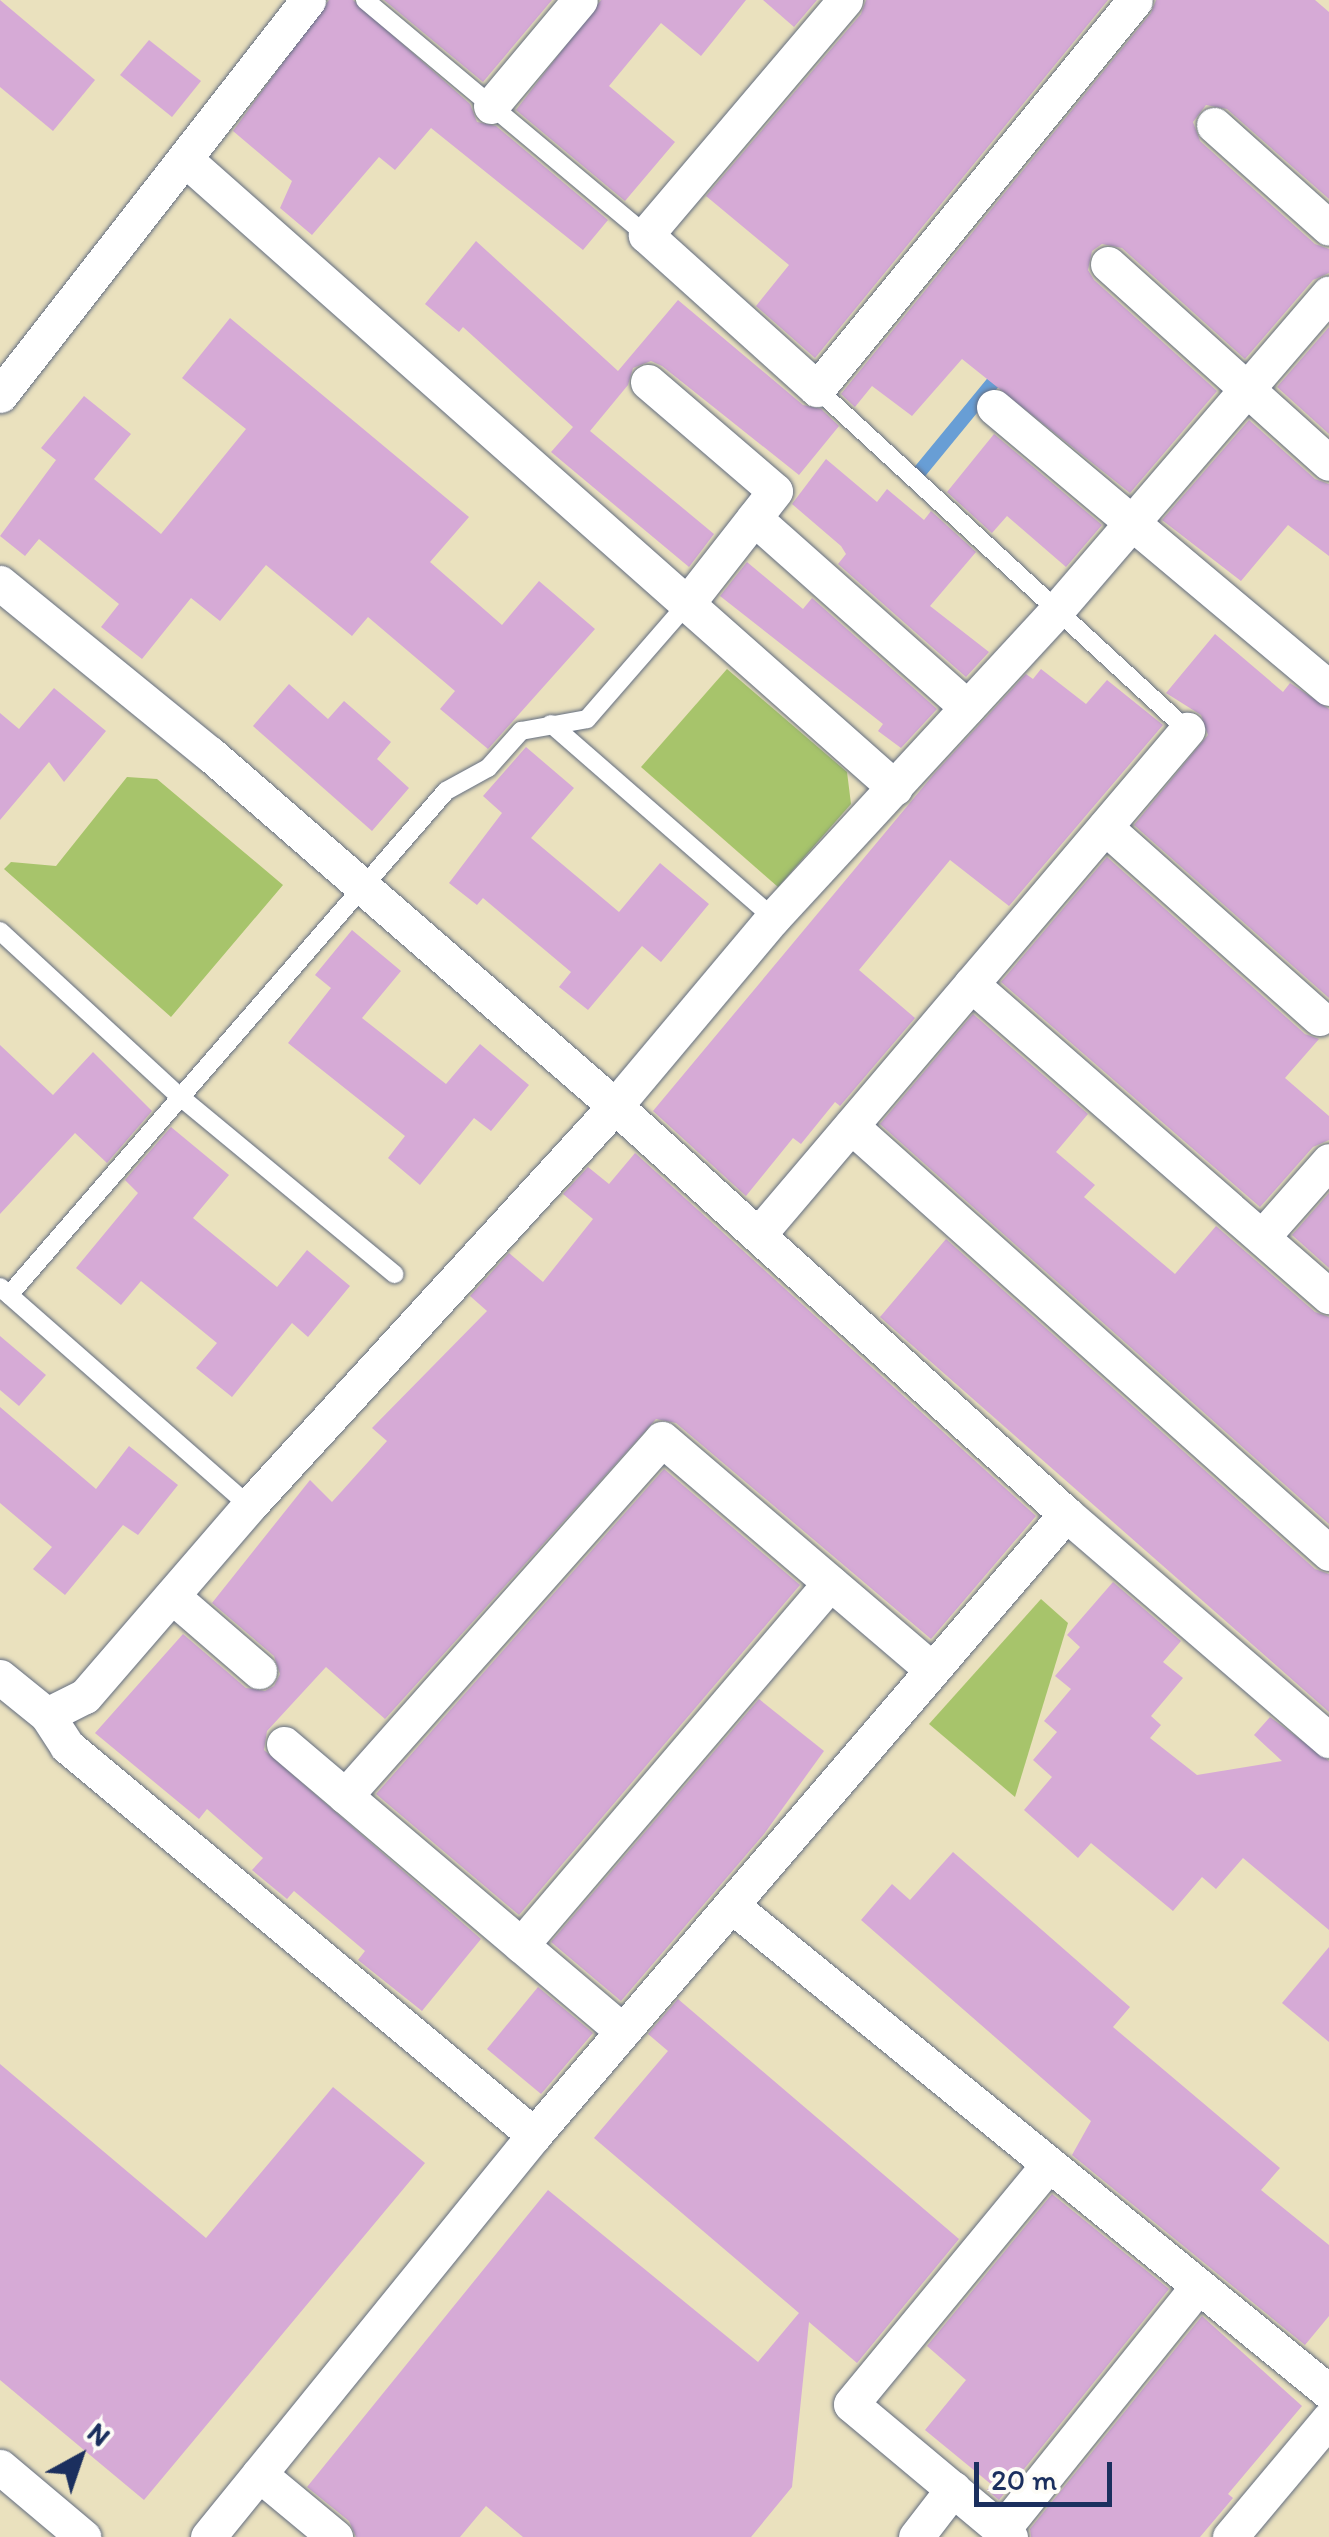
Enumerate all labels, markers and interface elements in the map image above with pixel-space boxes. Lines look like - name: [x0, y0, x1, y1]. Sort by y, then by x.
- north arrow: [30, 2407, 130, 2507]
- text: N: [81, 2415, 117, 2453]
- scale bar: [979, 2442, 1116, 2504]
- text: 20 m: [991, 2461, 1057, 2498]

